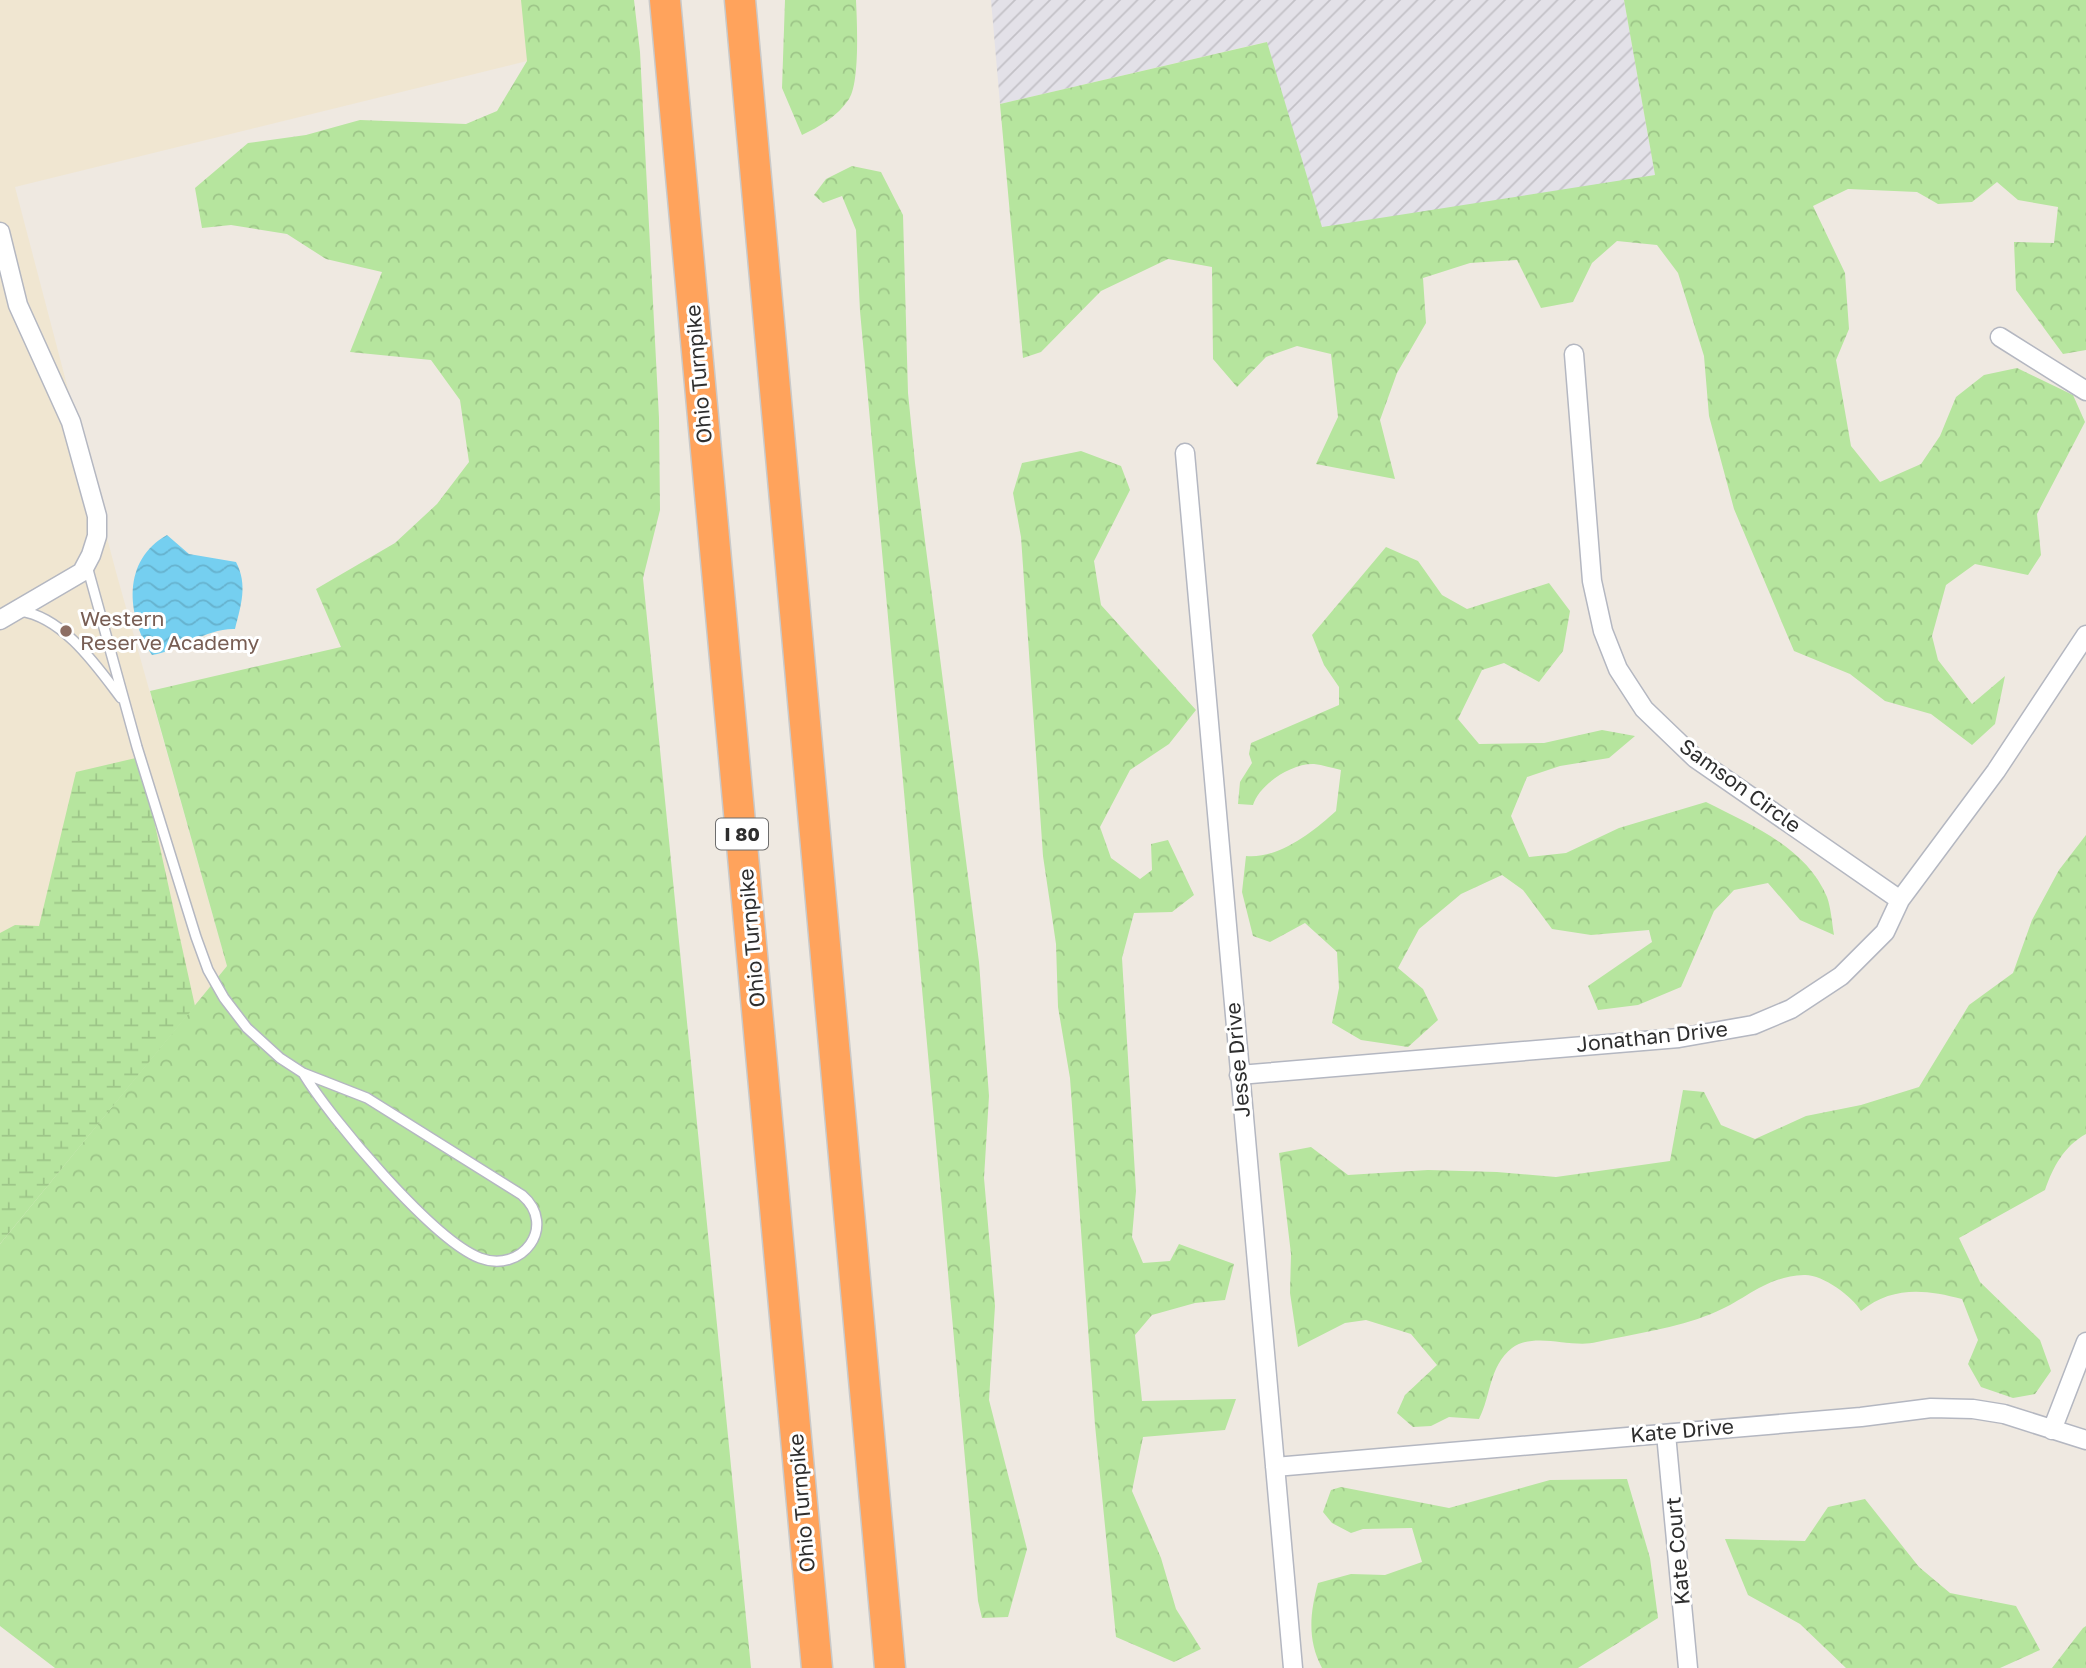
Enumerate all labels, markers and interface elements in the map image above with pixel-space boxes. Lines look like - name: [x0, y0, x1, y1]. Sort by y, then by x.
- street label: Ohio Turnpike: [679, 304, 717, 444]
- place label: Western Reserve Academy: [80, 605, 260, 655]
- marker: Western Reserve Academy: [58, 623, 74, 639]
- street label: Samson Circle: [1675, 732, 1806, 838]
- road number: I 80: [716, 818, 768, 849]
- street label: Ohio Turnpike: [732, 868, 770, 1008]
- street label: Jesse Drive: [1219, 1001, 1255, 1119]
- street label: Jonathan Drive: [1575, 1015, 1729, 1057]
- street label: Kate Drive: [1629, 1413, 1735, 1447]
- street label: Ohio Turnpike: [782, 1433, 820, 1573]
- street label: Kate Court: [1659, 1496, 1695, 1606]

